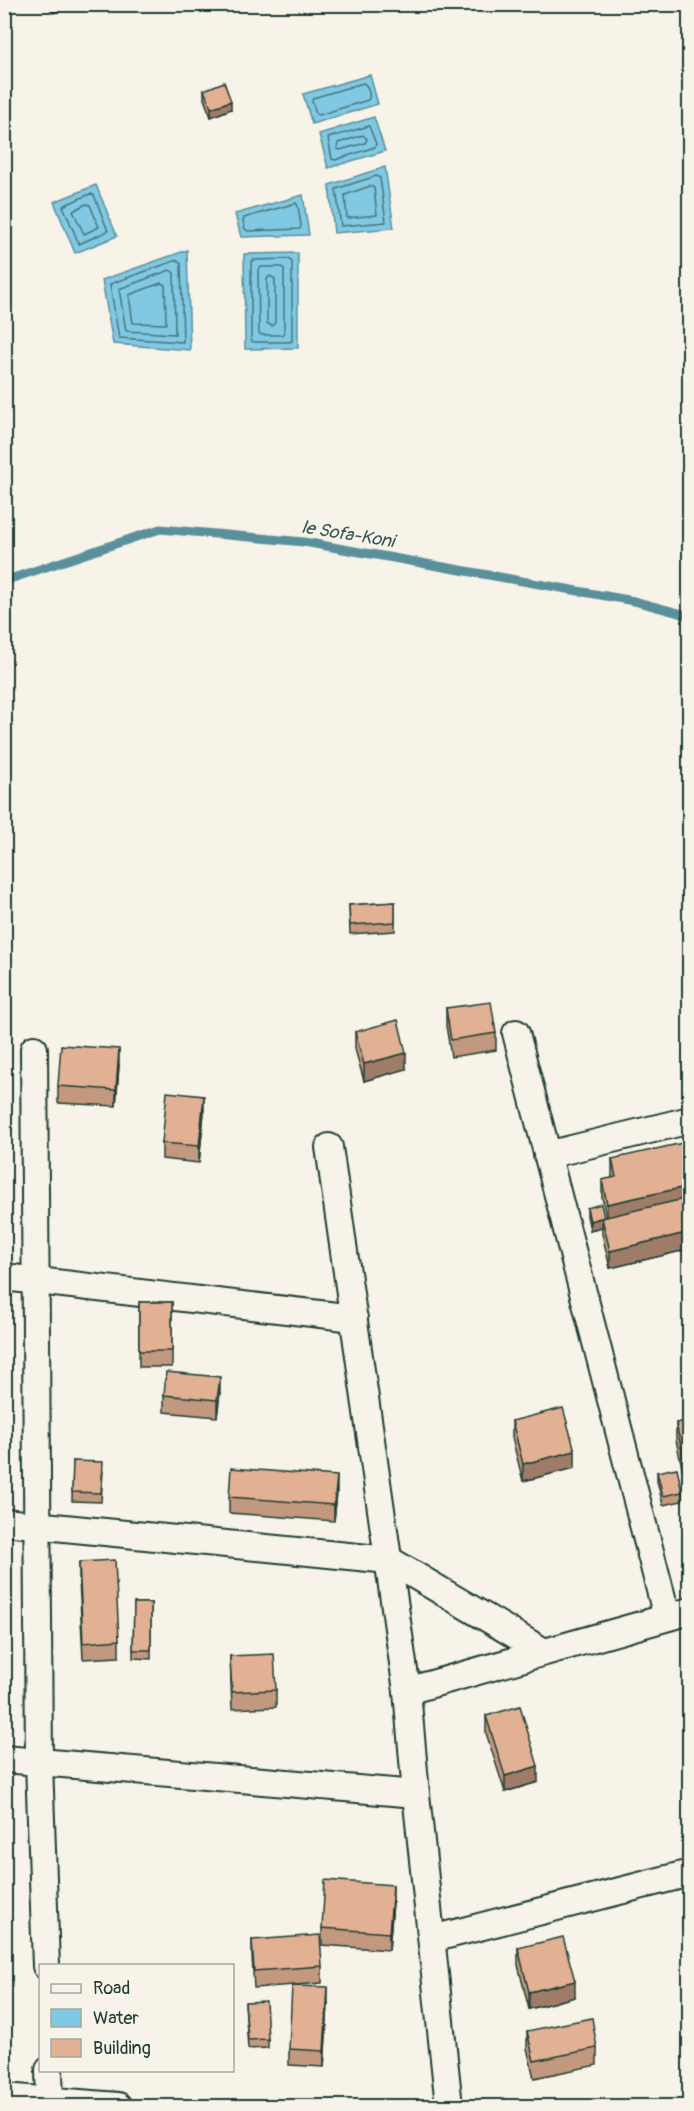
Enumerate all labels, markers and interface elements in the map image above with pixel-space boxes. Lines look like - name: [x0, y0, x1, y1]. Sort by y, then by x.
- water label: le Sofa-Koni: [300, 516, 399, 554]
- legend: [39, 1964, 234, 2072]
- text: Road: [93, 1977, 130, 2000]
- text: Water: [93, 2007, 139, 2030]
- text: Building: [93, 2037, 151, 2060]

